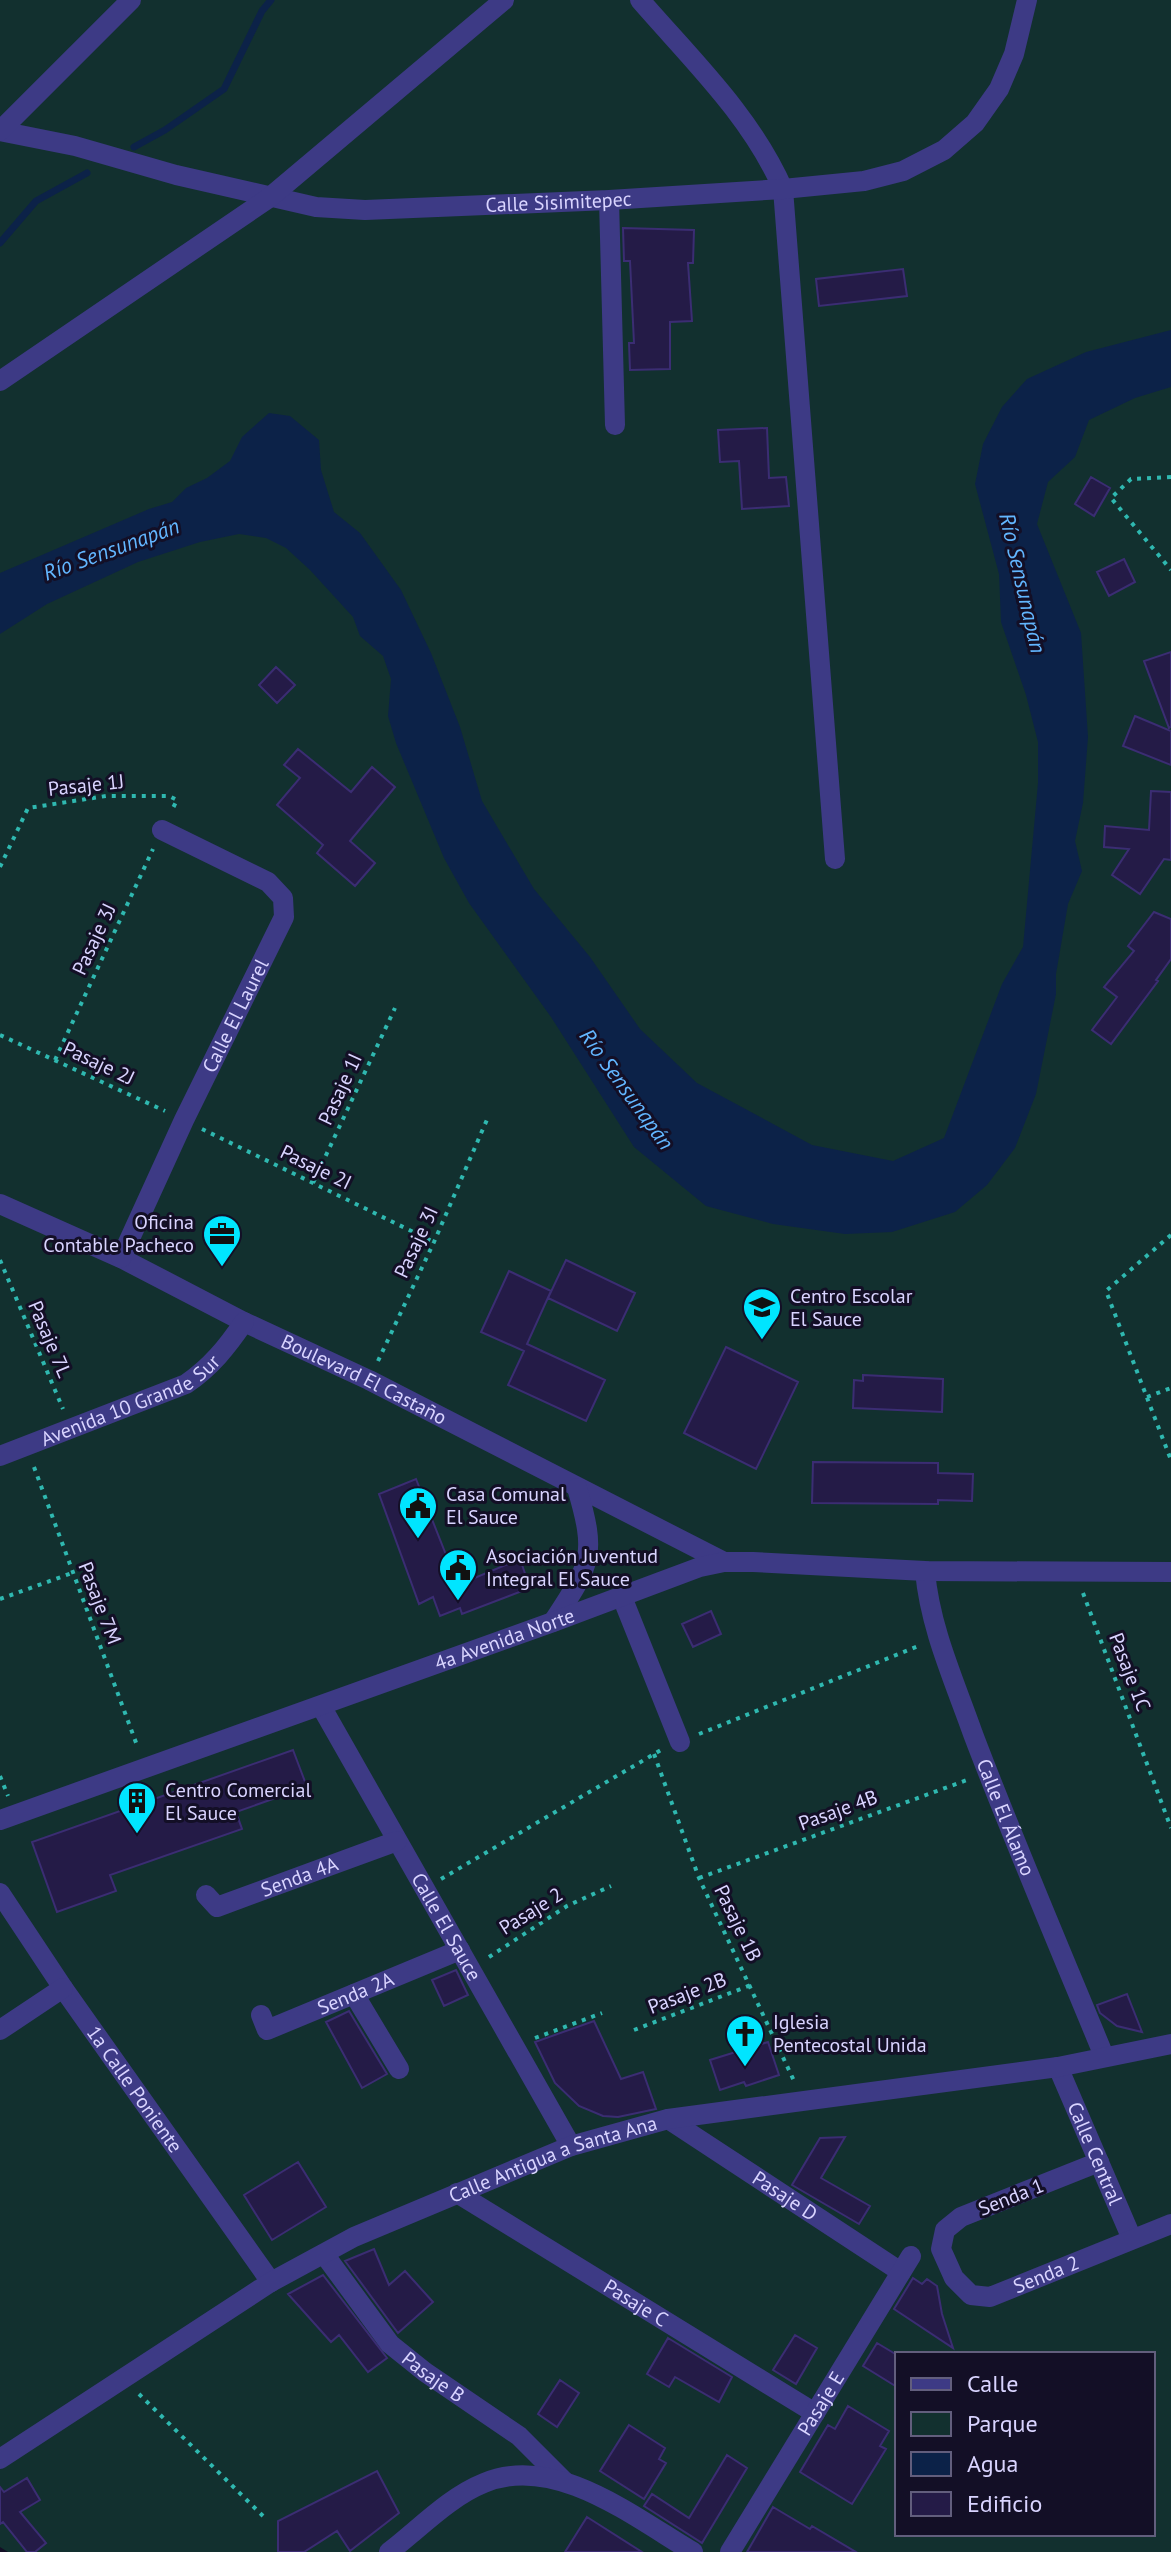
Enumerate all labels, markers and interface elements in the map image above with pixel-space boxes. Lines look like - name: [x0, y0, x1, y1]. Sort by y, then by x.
- street label: Calle Sisimitepec: [485, 186, 632, 218]
- water label: Río Sensunapán: [993, 510, 1053, 656]
- water label: Río Sensunapán: [39, 511, 183, 587]
- street label: Pasaje 1J: [47, 768, 125, 802]
- street label: Pasaje 3J: [66, 899, 122, 979]
- street label: Calle El Laurel: [196, 954, 274, 1077]
- water label: Río Sensunapán: [574, 1023, 680, 1155]
- street label: Pasaje 2J: [59, 1035, 139, 1091]
- street label: Pasaje 1I: [312, 1049, 368, 1129]
- street label: Pasaje 2I: [276, 1139, 356, 1195]
- street label: Pasaje 3I: [388, 1202, 444, 1282]
- place label: Oficina Contable Pacheco: [43, 1209, 194, 1258]
- office icon: Oficina Contable Pacheco: [201, 1213, 243, 1268]
- place label: Centro Escolar El Sauce: [790, 1283, 913, 1332]
- school or university icon: Centro Escolar El Sauce: [741, 1286, 783, 1341]
- street label: Pasaje 7L: [22, 1297, 78, 1381]
- street label: Boulevard El Castaño: [277, 1328, 451, 1431]
- street label: Avenida 10 Grande Sur: [37, 1349, 226, 1452]
- place label: Casa Comunal El Sauce: [446, 1481, 566, 1530]
- public building icon: Casa Comunal El Sauce: [397, 1485, 439, 1540]
- place label: Asociación Juventud Integral El Sauce: [486, 1543, 658, 1592]
- public building icon: Asociación Juventud Integral El Sauce: [437, 1547, 479, 1602]
- street label: Pasaje 7M: [72, 1558, 128, 1648]
- street label: 4a Avenida Norte: [431, 1602, 578, 1676]
- street label: Pasaje 1C: [1103, 1629, 1157, 1715]
- street label: Calle El Álamo: [971, 1755, 1041, 1880]
- place label: Centro Comercial El Sauce: [165, 1777, 311, 1826]
- building icon: Centro Comercial El Sauce: [116, 1780, 158, 1835]
- street label: Pasaje 4B: [795, 1784, 881, 1836]
- street label: Senda 4A: [257, 1851, 342, 1903]
- street label: Calle El Sauce: [405, 1868, 487, 1986]
- street label: Pasaje 1B: [708, 1880, 768, 1966]
- street label: Pasaje 2: [494, 1881, 568, 1941]
- street label: Senda 2A: [313, 1966, 398, 2021]
- street label: Pasaje 2B: [644, 1966, 730, 2020]
- place label: Iglesia Pentecostal Unida: [773, 2009, 927, 2058]
- church icon: Iglesia Pentecostal Unida: [724, 2013, 766, 2068]
- street label: 1a Calle Poniente: [81, 2021, 188, 2158]
- street label: Calle Central: [1062, 2098, 1129, 2209]
- street label: Calle Antigua a Santa Ana: [445, 2110, 660, 2209]
- street label: Pasaje D: [748, 2165, 823, 2227]
- street label: Senda 1: [974, 2172, 1048, 2222]
- street label: Senda 2: [1009, 2249, 1083, 2299]
- street label: Pasaje C: [599, 2273, 673, 2333]
- street label: Pasaje B: [397, 2346, 470, 2408]
- legend: [895, 2352, 1155, 2536]
- street label: Pasaje E: [791, 2367, 850, 2440]
- text: Calle: [967, 2368, 1018, 2399]
- text: Parque: [967, 2408, 1038, 2439]
- text: Agua: [967, 2448, 1018, 2479]
- text: Edificio: [967, 2488, 1042, 2519]

